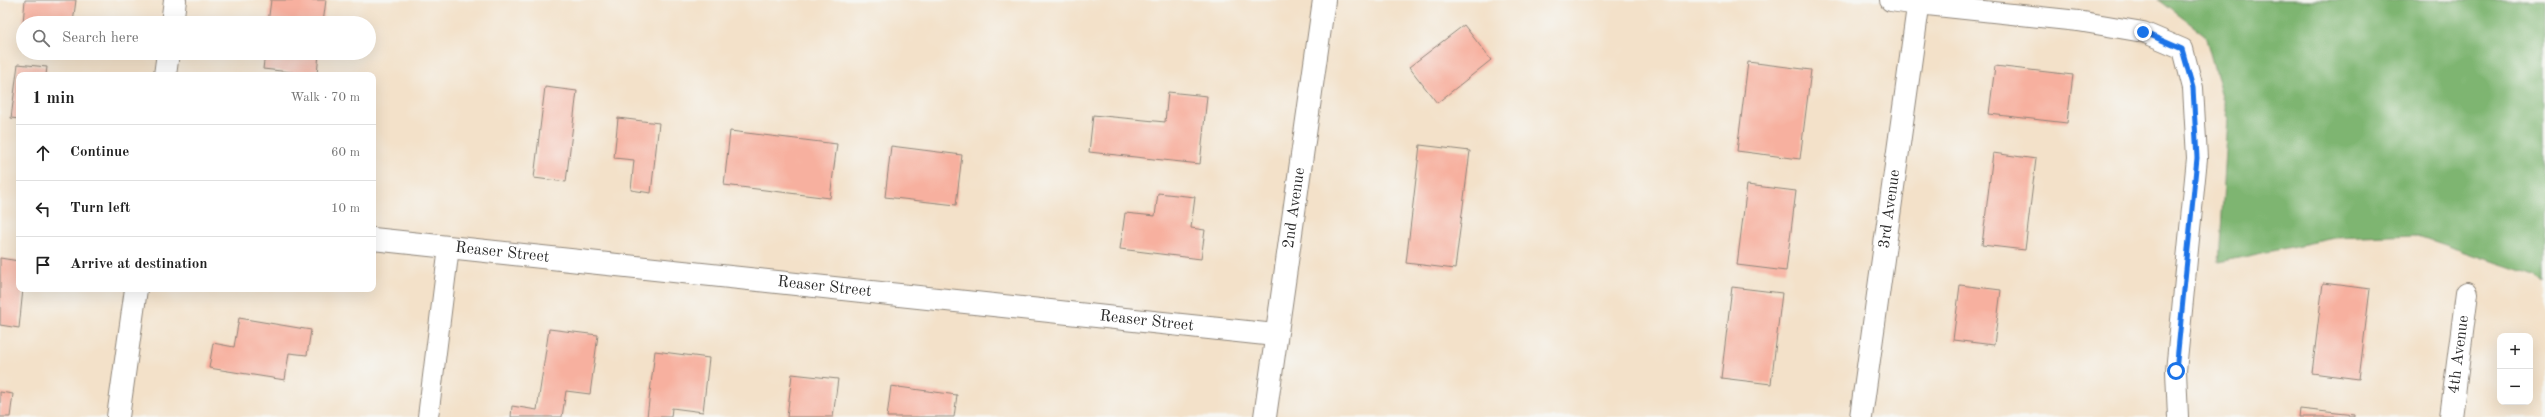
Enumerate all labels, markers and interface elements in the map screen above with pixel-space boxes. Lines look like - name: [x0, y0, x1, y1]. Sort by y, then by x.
- search box: [16, 16, 376, 60]
- route end: [2134, 23, 2152, 41]
- icon: search: [30, 27, 52, 49]
- text: Search here: [62, 31, 139, 46]
- text: 1 min: [32, 90, 75, 107]
- text: Walk · 70 m: [291, 91, 360, 104]
- icon: ahead: [32, 142, 54, 164]
- text: Continue: [70, 145, 129, 160]
- text: 60 m: [331, 146, 360, 159]
- street label: 2nd Avenue: [1281, 167, 1308, 250]
- street label: 3rd Avenue: [1877, 169, 1903, 249]
- icon: left: [32, 198, 54, 220]
- text: Turn left: [70, 201, 130, 216]
- text: 10 m: [331, 202, 360, 215]
- street label: Reaser Street: [454, 240, 551, 266]
- icon: arrive: [32, 254, 54, 276]
- text: Arrive at destination: [70, 257, 208, 272]
- street label: Reaser Street: [777, 274, 873, 300]
- street label: Reaser Street: [1099, 308, 1195, 334]
- street label: 4th Avenue: [2446, 314, 2472, 395]
- map controls: [2497, 333, 2533, 405]
- button: +: [2497, 333, 2533, 369]
- route start: [2167, 362, 2185, 380]
- button: −: [2497, 369, 2533, 405]

